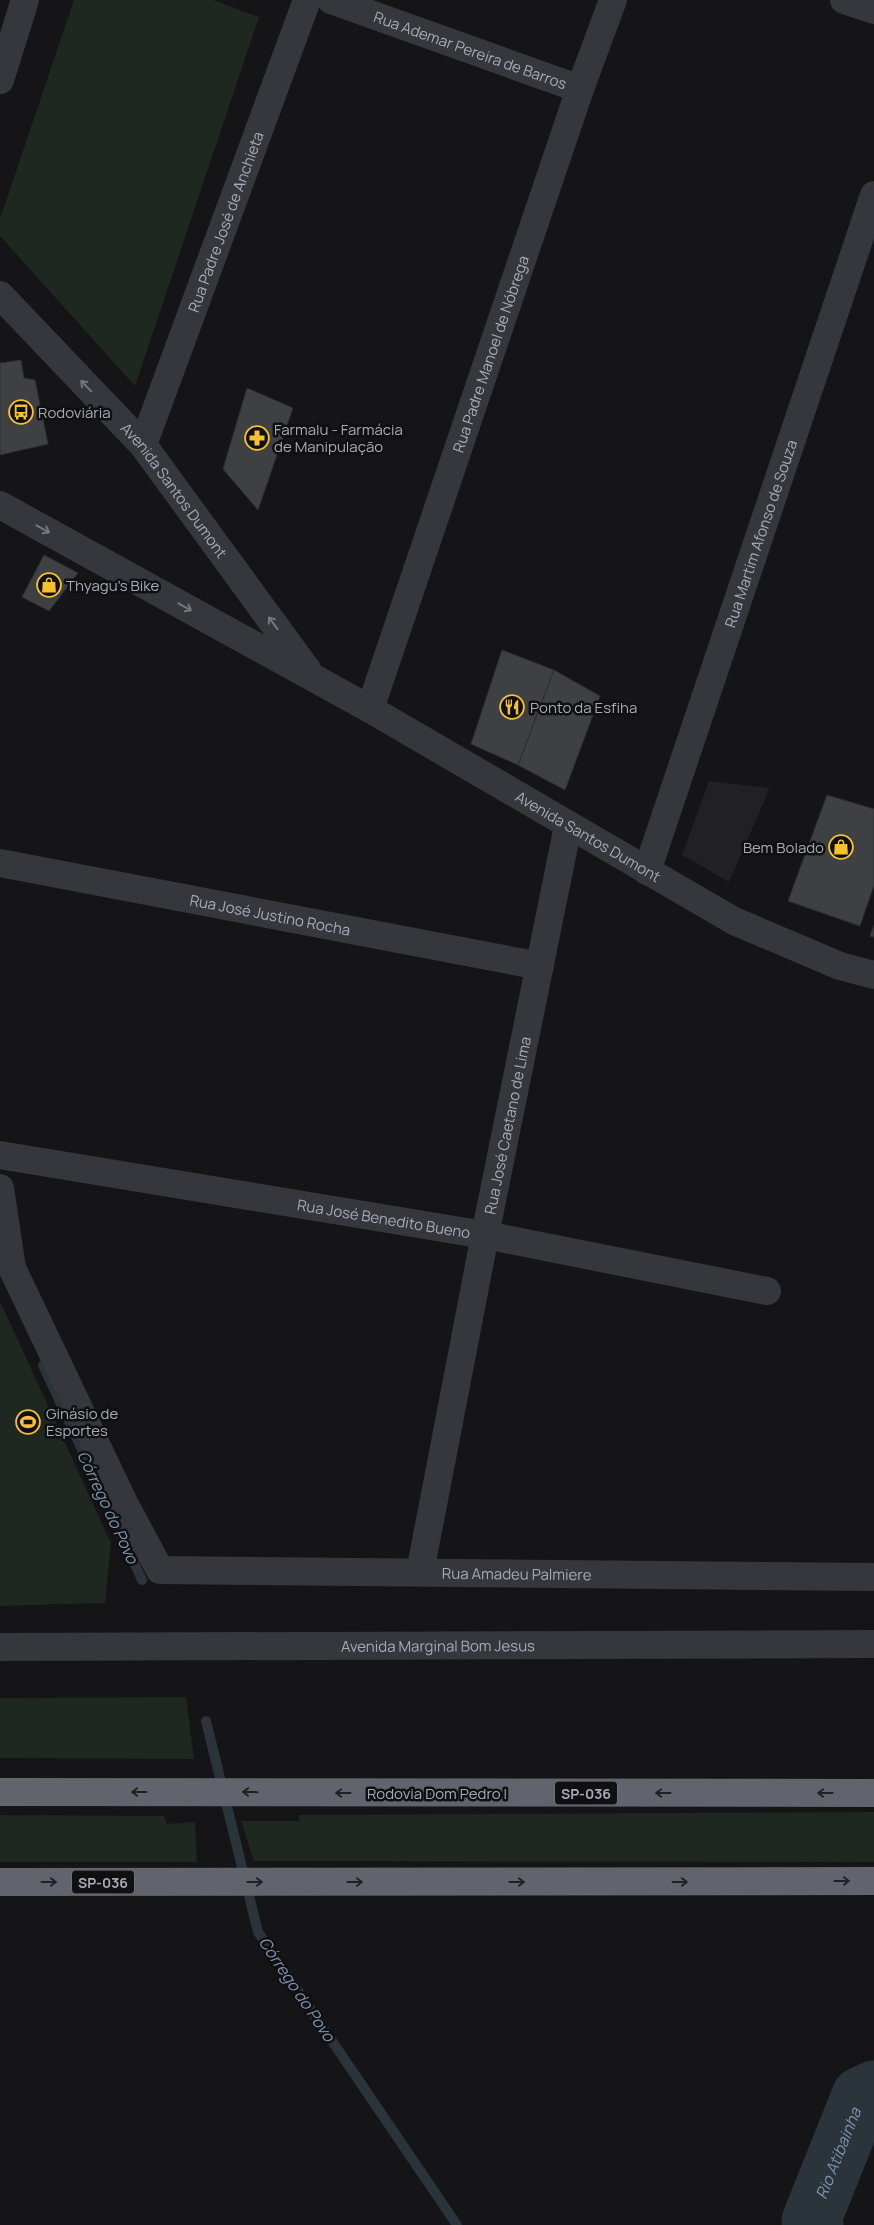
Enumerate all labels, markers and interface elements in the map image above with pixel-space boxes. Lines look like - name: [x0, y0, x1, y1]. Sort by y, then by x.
- street label: Rua Ademar Pereira de Barros: [371, 6, 570, 94]
- street label: Rua Padre José de Anchieta: [182, 128, 268, 315]
- street label: Rua Padre Manoel de Nóbrega: [447, 253, 533, 455]
- one-way arrow: [80, 379, 92, 392]
- bus stop icon: Rodoviária: [8, 399, 34, 425]
- place label: Rodoviária: [38, 402, 111, 423]
- street label: Avenida Santos Dumont: [116, 418, 232, 562]
- place label: Farmalu - Farmácia de Manipulação: [274, 419, 403, 457]
- pharmacy icon: Farmalu - Farmácia de Manipulação: [244, 425, 270, 451]
- street label: Rua Martim Afonso de Souza: [719, 437, 802, 630]
- one-way arrow: [35, 524, 49, 534]
- shop icon: Thyagu's Bike: [36, 572, 62, 598]
- place label: Thyagu's Bike: [66, 575, 160, 596]
- one-way arrow: [177, 603, 192, 612]
- one-way arrow: [268, 616, 278, 630]
- restaurant icon: Ponto da Esfiha: [499, 694, 525, 720]
- place label: Ponto da Esfiha: [530, 697, 637, 718]
- street label: Avenida Santos Dumont: [512, 786, 665, 887]
- shop icon: Bem Bolado: [828, 834, 854, 860]
- place label: Bem Bolado: [743, 837, 824, 858]
- street label: Rua José Justino Rocha: [188, 889, 352, 940]
- street label: Rua José Caetano de Lima: [479, 1035, 536, 1216]
- street label: Rua José Benedito Bueno: [296, 1194, 472, 1243]
- place label: Ginásio de Esportes: [46, 1403, 118, 1441]
- sports icon: Ginásio de Esportes: [15, 1409, 41, 1435]
- water label: Córrego do Povo: [72, 1447, 144, 1568]
- street label: Rua Amadeu Palmiere: [442, 1562, 592, 1585]
- street label: Avenida Marginal Bom Jesus: [341, 1635, 535, 1656]
- road number: SP-036: [555, 1782, 617, 1805]
- street label: Rodovia Dom Pedro I: [367, 1783, 507, 1804]
- one-way arrow: [131, 1787, 148, 1797]
- one-way arrow: [242, 1787, 258, 1797]
- one-way arrow: [335, 1788, 352, 1798]
- one-way arrow: [655, 1788, 672, 1798]
- one-way arrow: [818, 1788, 834, 1798]
- road number: SP-036: [72, 1870, 134, 1894]
- one-way arrow: [834, 1876, 850, 1886]
- one-way arrow: [40, 1877, 56, 1887]
- one-way arrow: [246, 1877, 263, 1887]
- one-way arrow: [346, 1877, 363, 1887]
- one-way arrow: [509, 1877, 525, 1887]
- one-way arrow: [672, 1877, 688, 1887]
- water label: Córrego do Povo: [254, 1932, 341, 2047]
- water label: Rio Atibainha: [810, 2103, 867, 2202]

